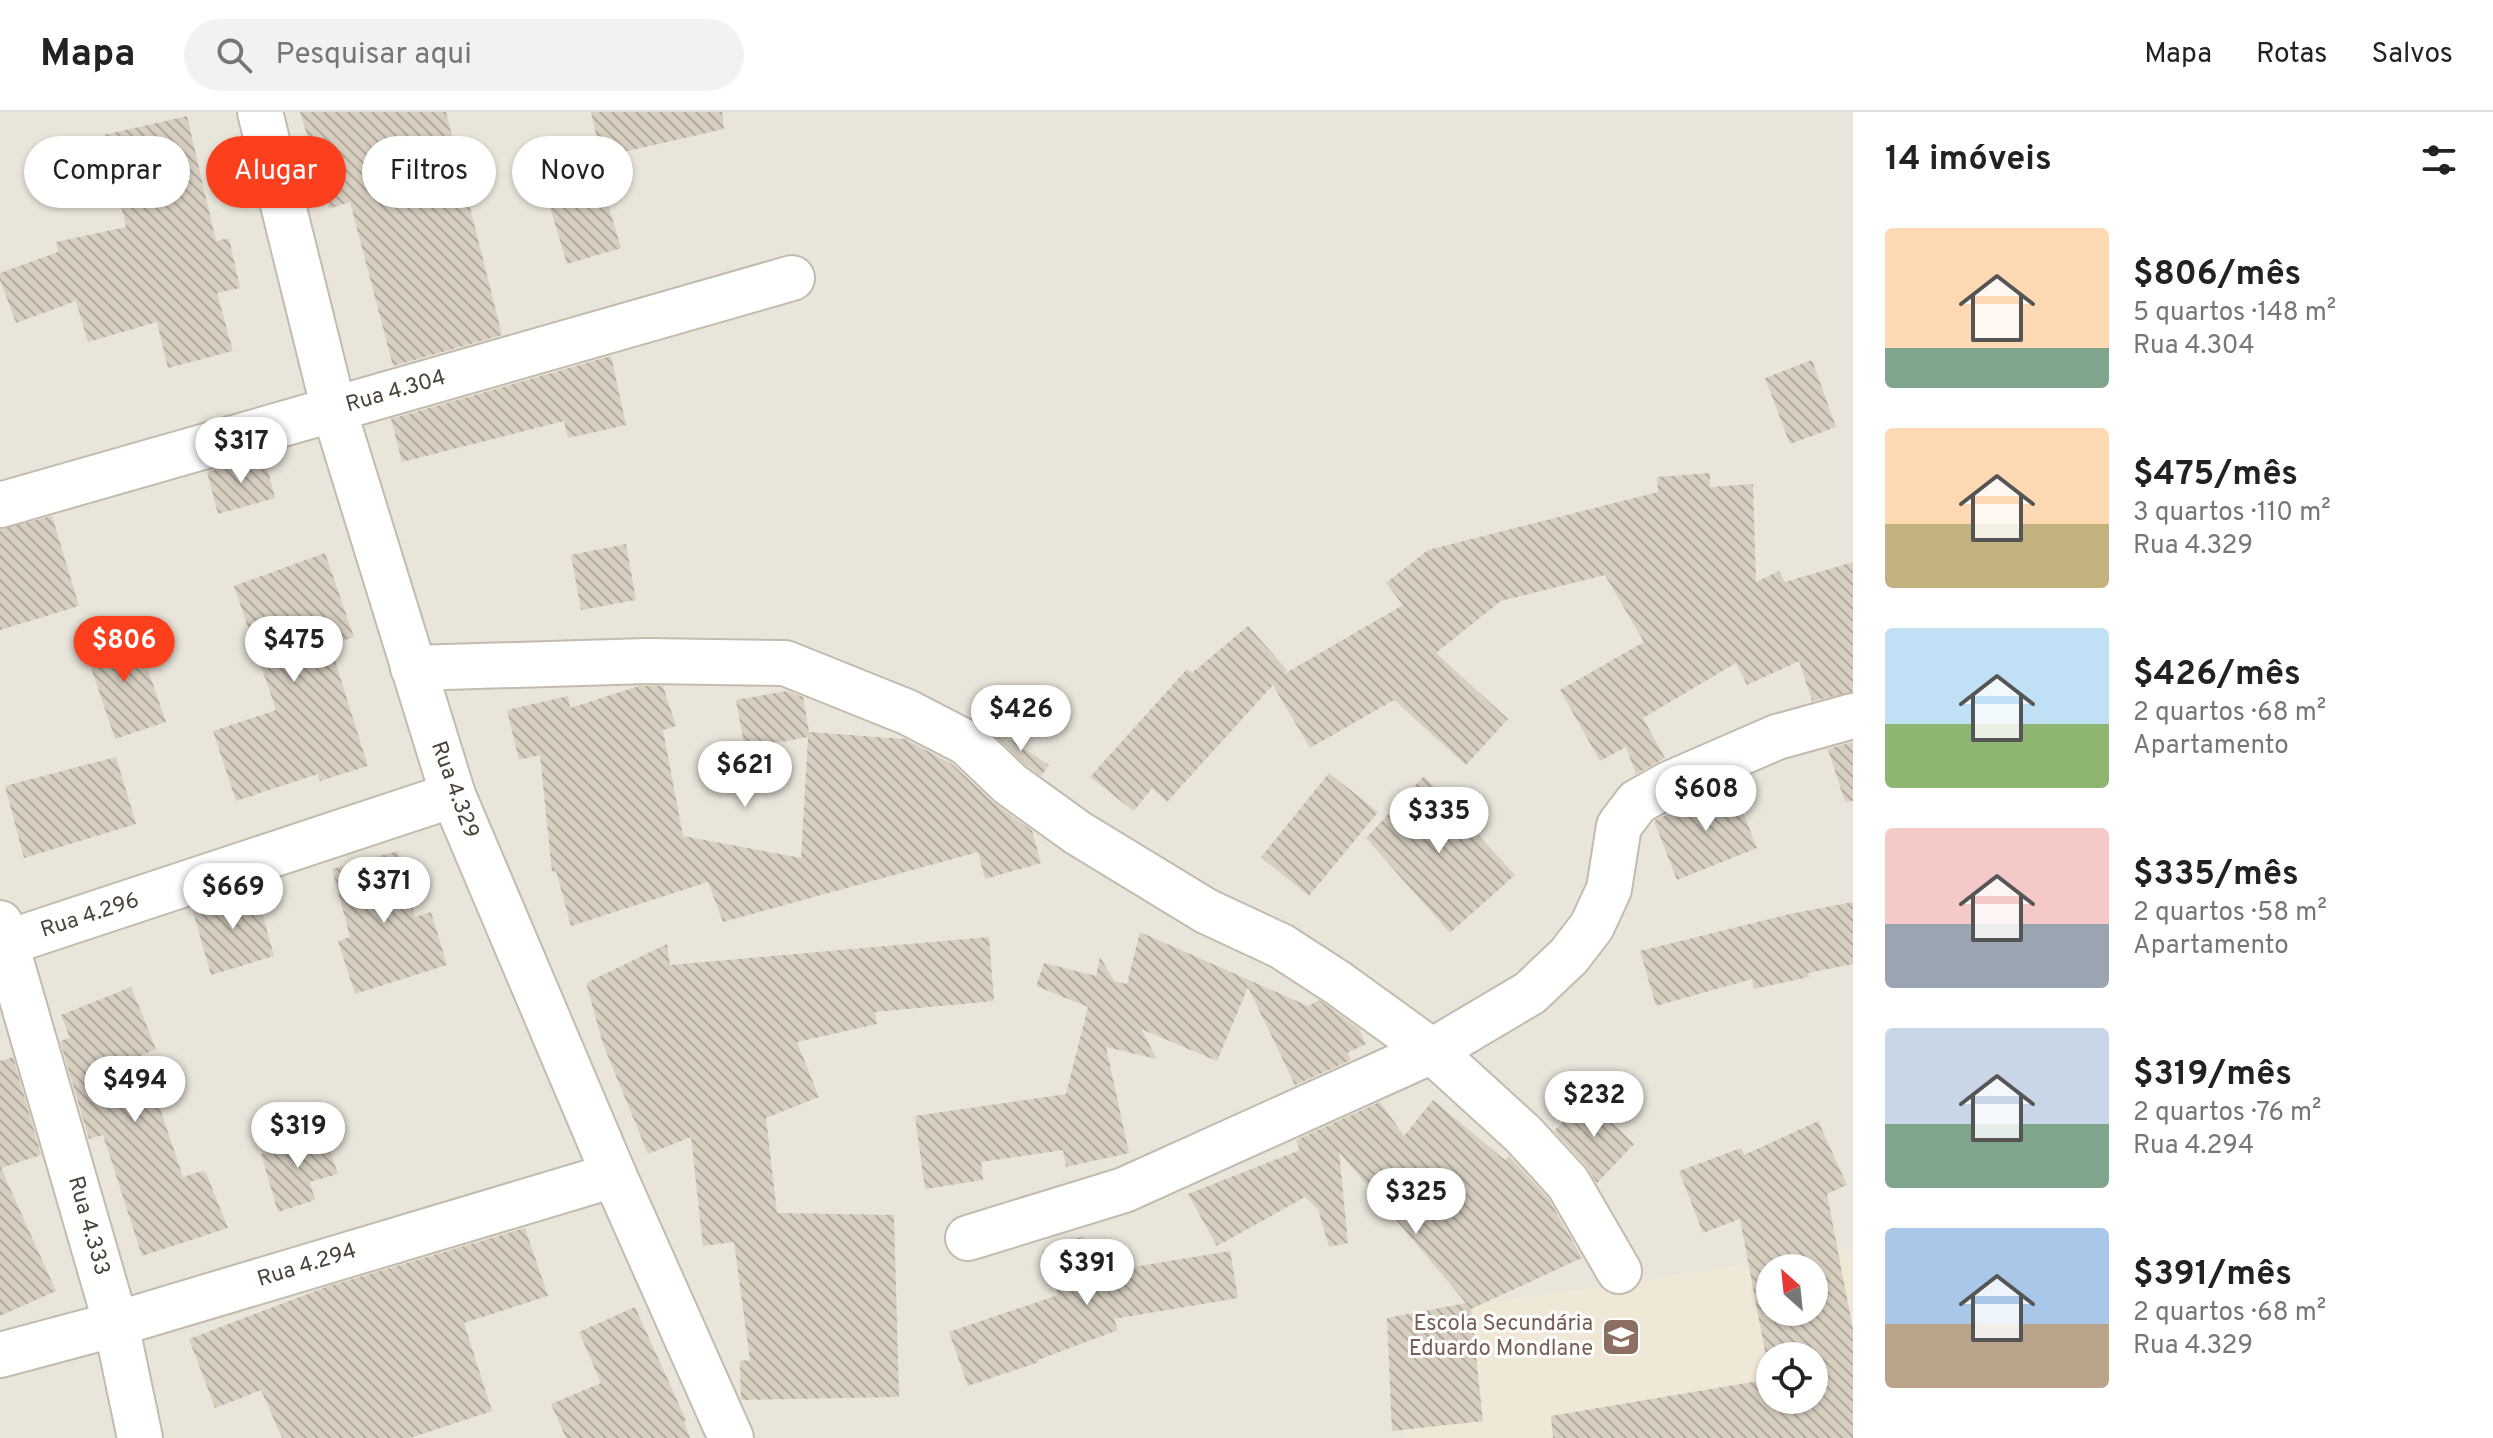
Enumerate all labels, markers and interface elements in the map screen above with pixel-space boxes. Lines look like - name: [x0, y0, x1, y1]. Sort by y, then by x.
- search box: [184, 19, 744, 91]
- text: Mapa: [40, 31, 136, 80]
- icon: search: [212, 33, 256, 77]
- text: Pesquisar aqui: [276, 37, 472, 74]
- text: Mapa: [2144, 37, 2212, 73]
- text: Rotas: [2256, 37, 2327, 73]
- text: Salvos: [2371, 37, 2453, 73]
- chip: Comprar: [24, 136, 190, 208]
- chip: Alugar: [206, 136, 346, 208]
- chip: Filtros: [362, 136, 496, 208]
- chip: Novo: [512, 136, 633, 208]
- icon: filters: [2417, 138, 2461, 182]
- text: 14 imóveis: [1885, 139, 2052, 182]
- text: $806/mês: [2133, 254, 2301, 297]
- icon: home: [1949, 260, 2045, 356]
- text: 5 quartos · 148 m²: [2133, 297, 2336, 330]
- text: Rua 4.304: [2133, 330, 2255, 363]
- street label: Rua 4.304: [343, 365, 449, 419]
- pin: $317: [194, 417, 288, 485]
- text: $317: [213, 426, 269, 459]
- text: $475/mês: [2133, 454, 2298, 497]
- icon: home: [1949, 460, 2045, 556]
- text: 3 quartos · 110 m²: [2133, 497, 2331, 530]
- text: Rua 4.329: [2133, 530, 2253, 563]
- pin: $806: [77, 616, 171, 684]
- pin: $475: [247, 616, 341, 684]
- text: $806: [92, 625, 156, 658]
- text: $475: [263, 625, 325, 658]
- text: $426/mês: [2133, 654, 2301, 697]
- icon: home: [1949, 660, 2045, 756]
- pin: $426: [974, 685, 1068, 753]
- text: $426: [989, 694, 1053, 727]
- text: 2 quartos · 68 m²: [2133, 697, 2326, 730]
- text: Apartamento: [2133, 730, 2289, 763]
- street label: Rua 4.329: [424, 738, 484, 842]
- pin: $621: [698, 741, 792, 809]
- text: $621: [716, 750, 774, 783]
- pin: $608: [1659, 765, 1753, 833]
- text: $608: [1673, 774, 1739, 807]
- pin: $335: [1392, 787, 1486, 855]
- text: $335: [1408, 796, 1470, 829]
- text: $335/mês: [2133, 854, 2299, 897]
- pin: $371: [337, 857, 431, 925]
- icon: home: [1949, 860, 2045, 956]
- pin: $669: [186, 863, 280, 931]
- text: $371: [356, 866, 412, 899]
- text: $669: [201, 872, 265, 905]
- street label: Rua 4.296: [37, 887, 143, 945]
- text: 2 quartos · 58 m²: [2133, 897, 2327, 930]
- text: Apartamento: [2133, 930, 2289, 963]
- text: $319/mês: [2133, 1054, 2292, 1097]
- pin: $494: [88, 1056, 182, 1124]
- icon: home: [1949, 1060, 2045, 1156]
- text: $494: [102, 1065, 168, 1098]
- pin: $232: [1547, 1071, 1641, 1139]
- text: $232: [1563, 1080, 1625, 1113]
- text: 2 quartos · 76 m²: [2133, 1097, 2322, 1130]
- pin: $319: [251, 1102, 345, 1170]
- text: $319: [269, 1111, 327, 1144]
- text: Rua 4.294: [2133, 1130, 2254, 1163]
- pin: $325: [1369, 1168, 1463, 1236]
- street label: Rua 4.333: [61, 1173, 115, 1279]
- text: $325: [1385, 1177, 1447, 1210]
- street label: Rua 4.294: [254, 1238, 360, 1294]
- pin: $391: [1040, 1239, 1134, 1307]
- text: $391: [1058, 1248, 1116, 1281]
- north arrow: [1756, 1254, 1828, 1326]
- map controls: [1756, 1254, 1828, 1414]
- text: $391/mês: [2133, 1254, 2292, 1297]
- icon: home: [1949, 1260, 2045, 1356]
- text: 2 quartos · 68 m²: [2133, 1297, 2326, 1330]
- place label: Escola Secundária Eduardo Mondlane: [1409, 1311, 1593, 1363]
- school or university icon: Escola Secundária Eduardo Mondlane: [1600, 1316, 1642, 1358]
- text: Rua 4.329: [2133, 1330, 2253, 1363]
- button: locate: [1756, 1342, 1828, 1414]

